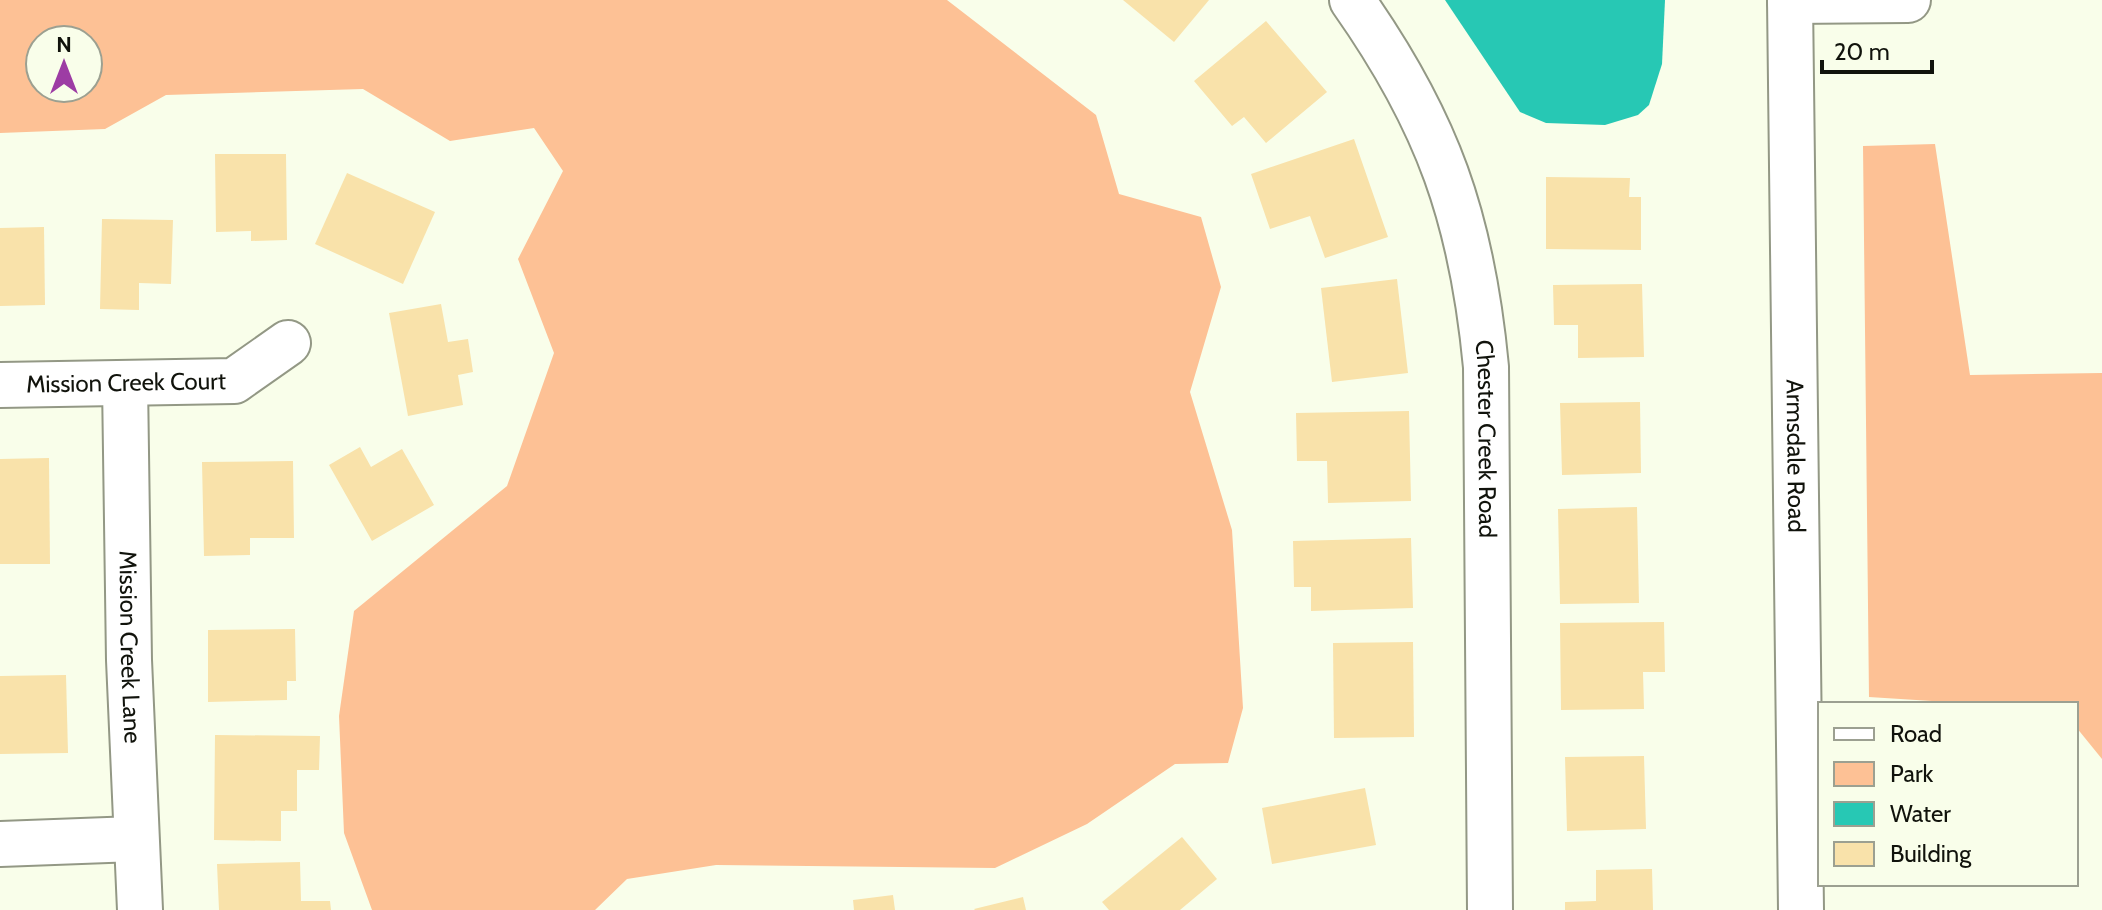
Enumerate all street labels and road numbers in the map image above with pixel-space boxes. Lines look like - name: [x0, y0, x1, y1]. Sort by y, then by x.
- street label: Chester Creek Road: [1469, 338, 1502, 538]
- street label: Mission Creek Court: [26, 366, 226, 399]
- street label: Armsdale Road: [1781, 379, 1811, 533]
- street label: Mission Creek Lane: [113, 550, 148, 744]

